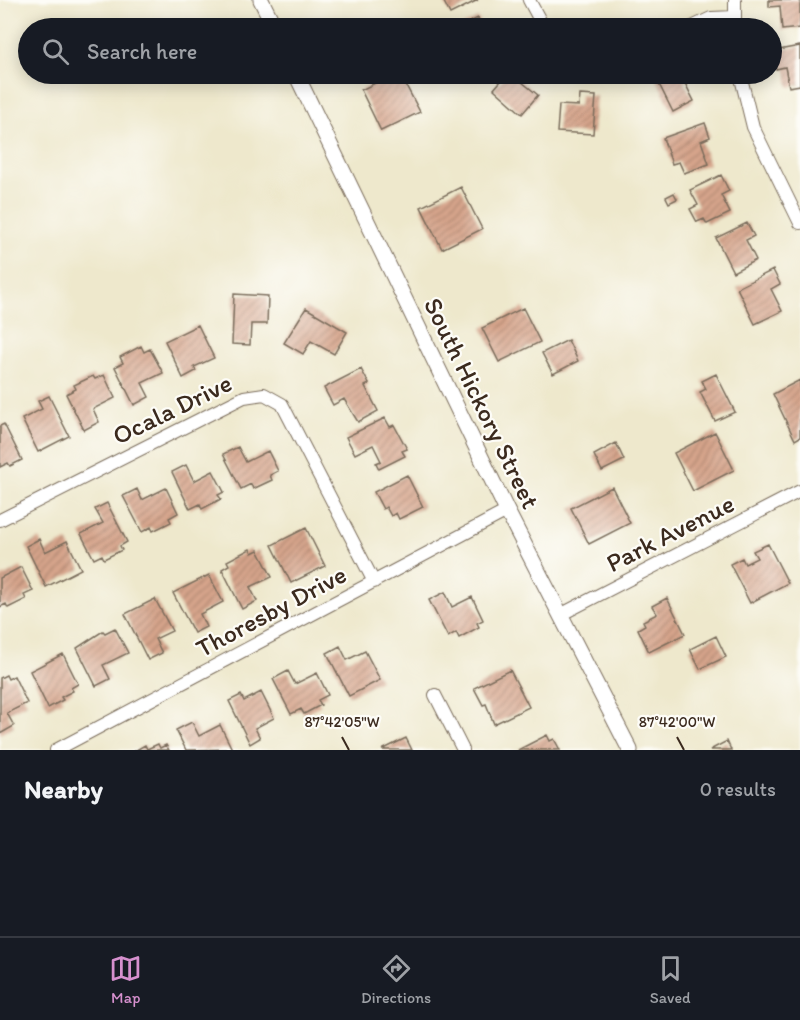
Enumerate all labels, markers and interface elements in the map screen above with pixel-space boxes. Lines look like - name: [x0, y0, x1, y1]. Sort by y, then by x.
- search box: [18, 18, 782, 84]
- icon: search: [39, 35, 72, 68]
- text: Search here: [87, 38, 197, 65]
- street label: South Hickory Street: [417, 292, 547, 514]
- street label: Ocala Drive: [107, 366, 237, 452]
- street label: Park Avenue: [601, 487, 739, 579]
- street label: Thoresby Drive: [190, 558, 352, 664]
- text: 87°42'05"W: [304, 713, 380, 731]
- text: 87°42'00"W: [639, 713, 715, 731]
- text: Nearby: [24, 773, 103, 805]
- text: 0 results: [700, 777, 776, 801]
- tab: Map: [109, 952, 142, 1007]
- tab: Directions: [361, 952, 431, 1007]
- tab: Saved: [650, 952, 691, 1007]

